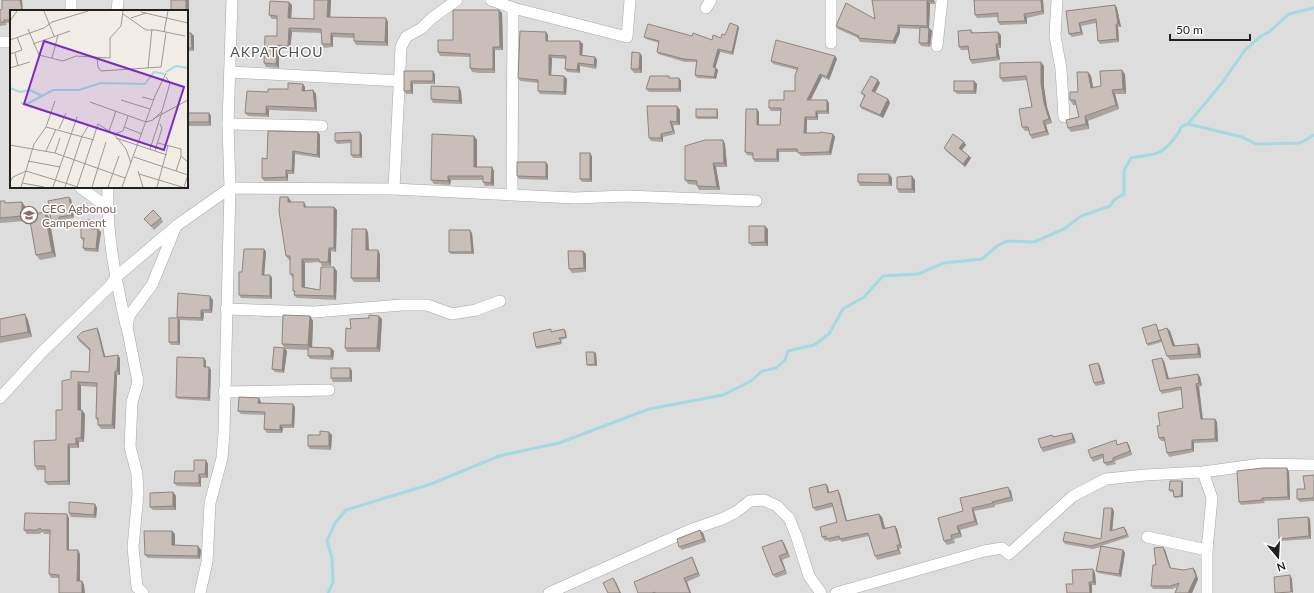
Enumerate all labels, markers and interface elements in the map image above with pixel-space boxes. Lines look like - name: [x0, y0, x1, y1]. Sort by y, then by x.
- inset map: [10, 10, 188, 188]
- scale bar: [1170, 16, 1250, 42]
- text: 50 m: [1176, 22, 1203, 37]
- district label: AKPATCHOU: [230, 43, 324, 60]
- place label: CEG Agbonou Campement: [42, 201, 116, 230]
- school or university icon: CEG Agbonou Campement: [19, 205, 39, 225]
- north arrow: [1258, 537, 1298, 577]
- text: N: [1275, 559, 1287, 574]

